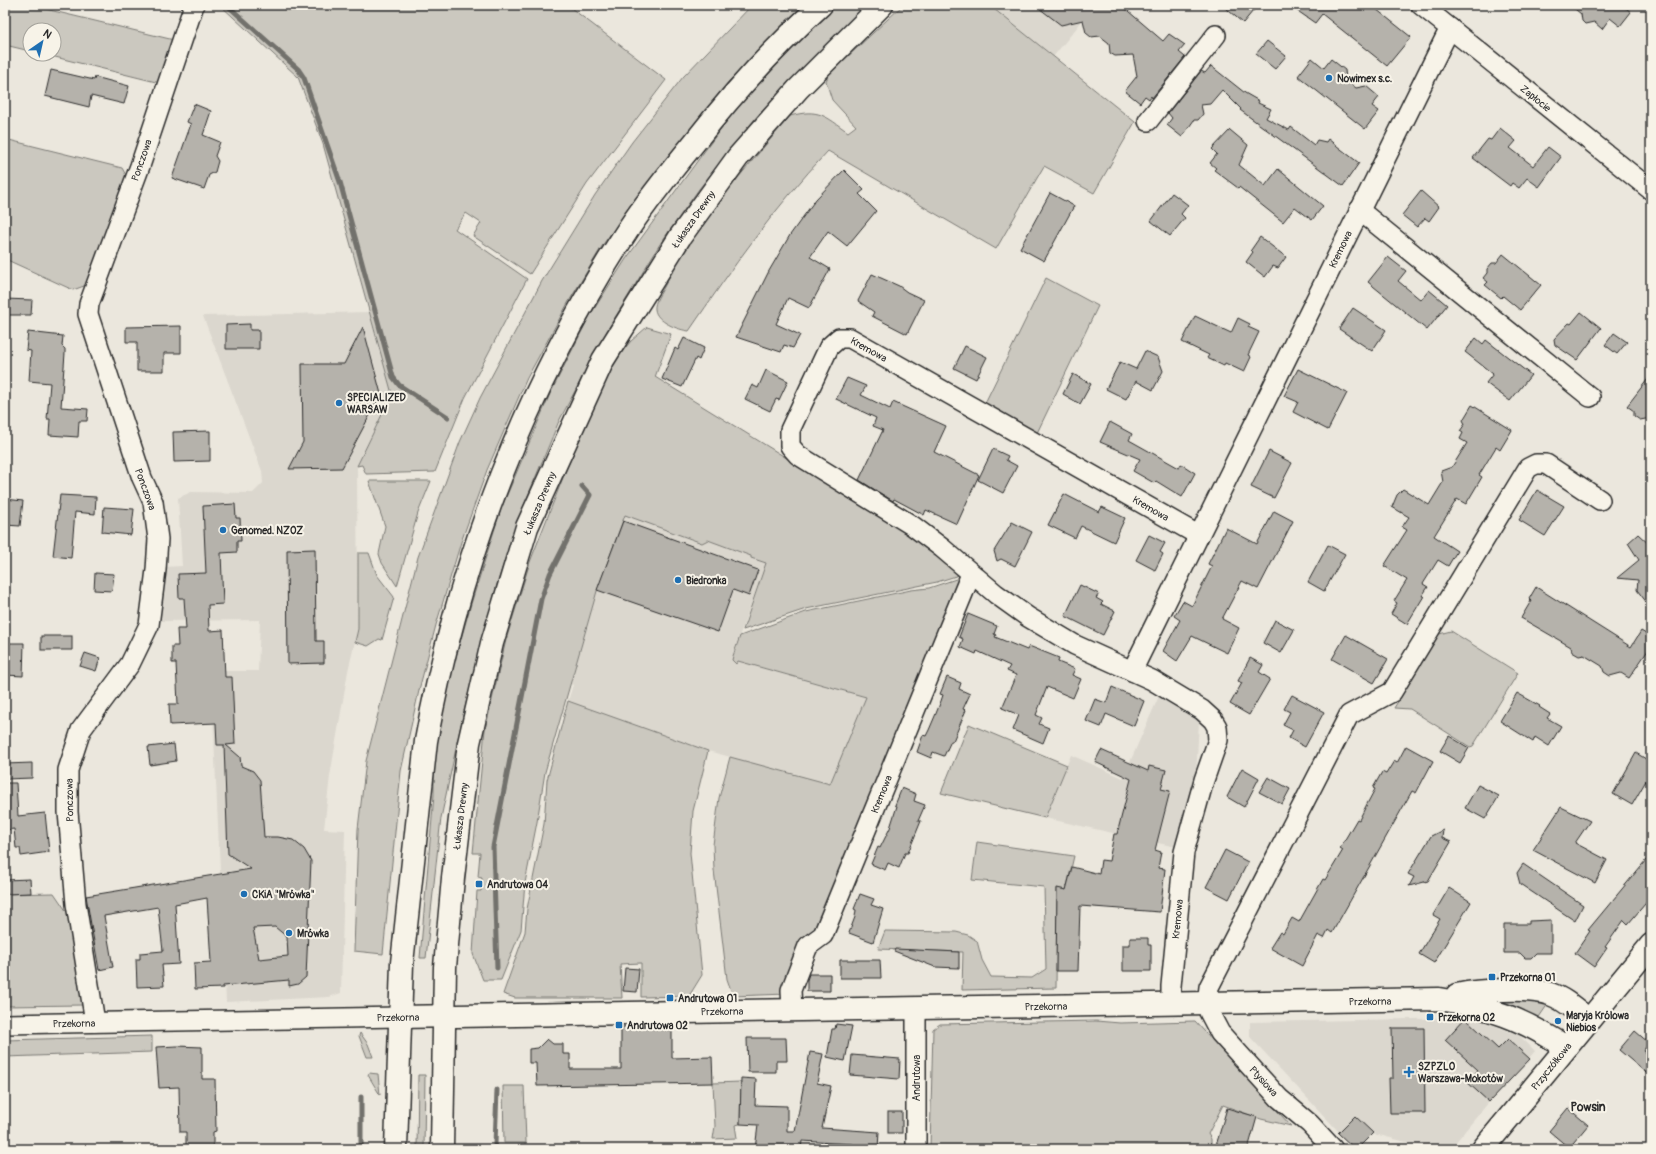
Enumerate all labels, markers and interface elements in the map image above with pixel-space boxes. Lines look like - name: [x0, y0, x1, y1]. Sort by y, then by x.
- north arrow: [22, 22, 62, 62]
- text: N: [41, 27, 54, 42]
- marker: Nowimex s.c.: [1324, 73, 1334, 83]
- place label: Nowimex s.c.: [1337, 73, 1392, 85]
- street label: Zapłocie: [1518, 83, 1553, 115]
- street label: Ponczowa: [129, 138, 155, 183]
- street label: Łukasza Drewny: [669, 188, 718, 251]
- street label: Kremowa: [1327, 229, 1355, 270]
- street label: Kremowa: [848, 335, 889, 365]
- place label: SPECIALIZED WARSAW: [347, 392, 407, 416]
- marker: SPECIALIZED WARSAW: [334, 398, 344, 408]
- street label: Ponczowa: [132, 467, 158, 512]
- street label: Łukasza Drewny: [521, 469, 559, 538]
- street label: Kremowa: [1130, 494, 1171, 524]
- marker: Genomed. NZOZ: [218, 525, 228, 535]
- place label: Genomed. NZOZ: [231, 525, 303, 537]
- marker: Biedronka: [673, 575, 683, 585]
- place label: Biedronka: [686, 575, 727, 587]
- street label: Kremowa: [869, 773, 895, 815]
- street label: Ponczowa: [64, 778, 76, 822]
- street label: Łukasza Drewny: [451, 781, 471, 851]
- marker: Andrutowa 04: [474, 879, 484, 889]
- place label: Andrutowa 04: [487, 879, 548, 891]
- marker: CKiA "Mrówka": [239, 889, 249, 899]
- place label: CKiA "Mrówka": [252, 889, 315, 901]
- street label: Kremowa: [1170, 898, 1186, 940]
- marker: Mrówka: [284, 928, 294, 938]
- place label: Mrówka: [297, 928, 329, 940]
- marker: Przekorna 01: [1487, 972, 1497, 982]
- place label: Przekorna 01: [1500, 972, 1555, 984]
- marker: Andrutowa 01: [665, 993, 675, 1003]
- place label: Andrutowa 01: [678, 993, 737, 1005]
- street label: Przekorna: [1349, 996, 1392, 1008]
- street label: Przekorna: [1025, 1001, 1068, 1013]
- street label: Przekorna: [701, 1006, 744, 1018]
- place label: Maryja Królowa Niebios: [1566, 1010, 1629, 1034]
- street label: Przekorna: [377, 1012, 420, 1024]
- marker: Przekorna 02: [1425, 1012, 1435, 1022]
- place label: Przekorna 02: [1438, 1012, 1495, 1024]
- marker: Maryja Królowa Niebios: [1553, 1016, 1563, 1026]
- street label: Przekorna: [53, 1018, 96, 1030]
- marker: Andrutowa 02: [614, 1020, 624, 1030]
- place label: Andrutowa 02: [627, 1020, 688, 1032]
- street label: Przyczółkowa: [1529, 1040, 1575, 1093]
- street label: Andrutowa: [911, 1054, 923, 1101]
- place label: SZPZLO Warszawa-Mokotów: [1418, 1061, 1503, 1085]
- street label: Ptysiowa: [1247, 1064, 1280, 1100]
- marker: SZPZLO Warszawa-Mokotów: [1403, 1066, 1415, 1078]
- district label: Powsin: [1570, 1100, 1606, 1115]

